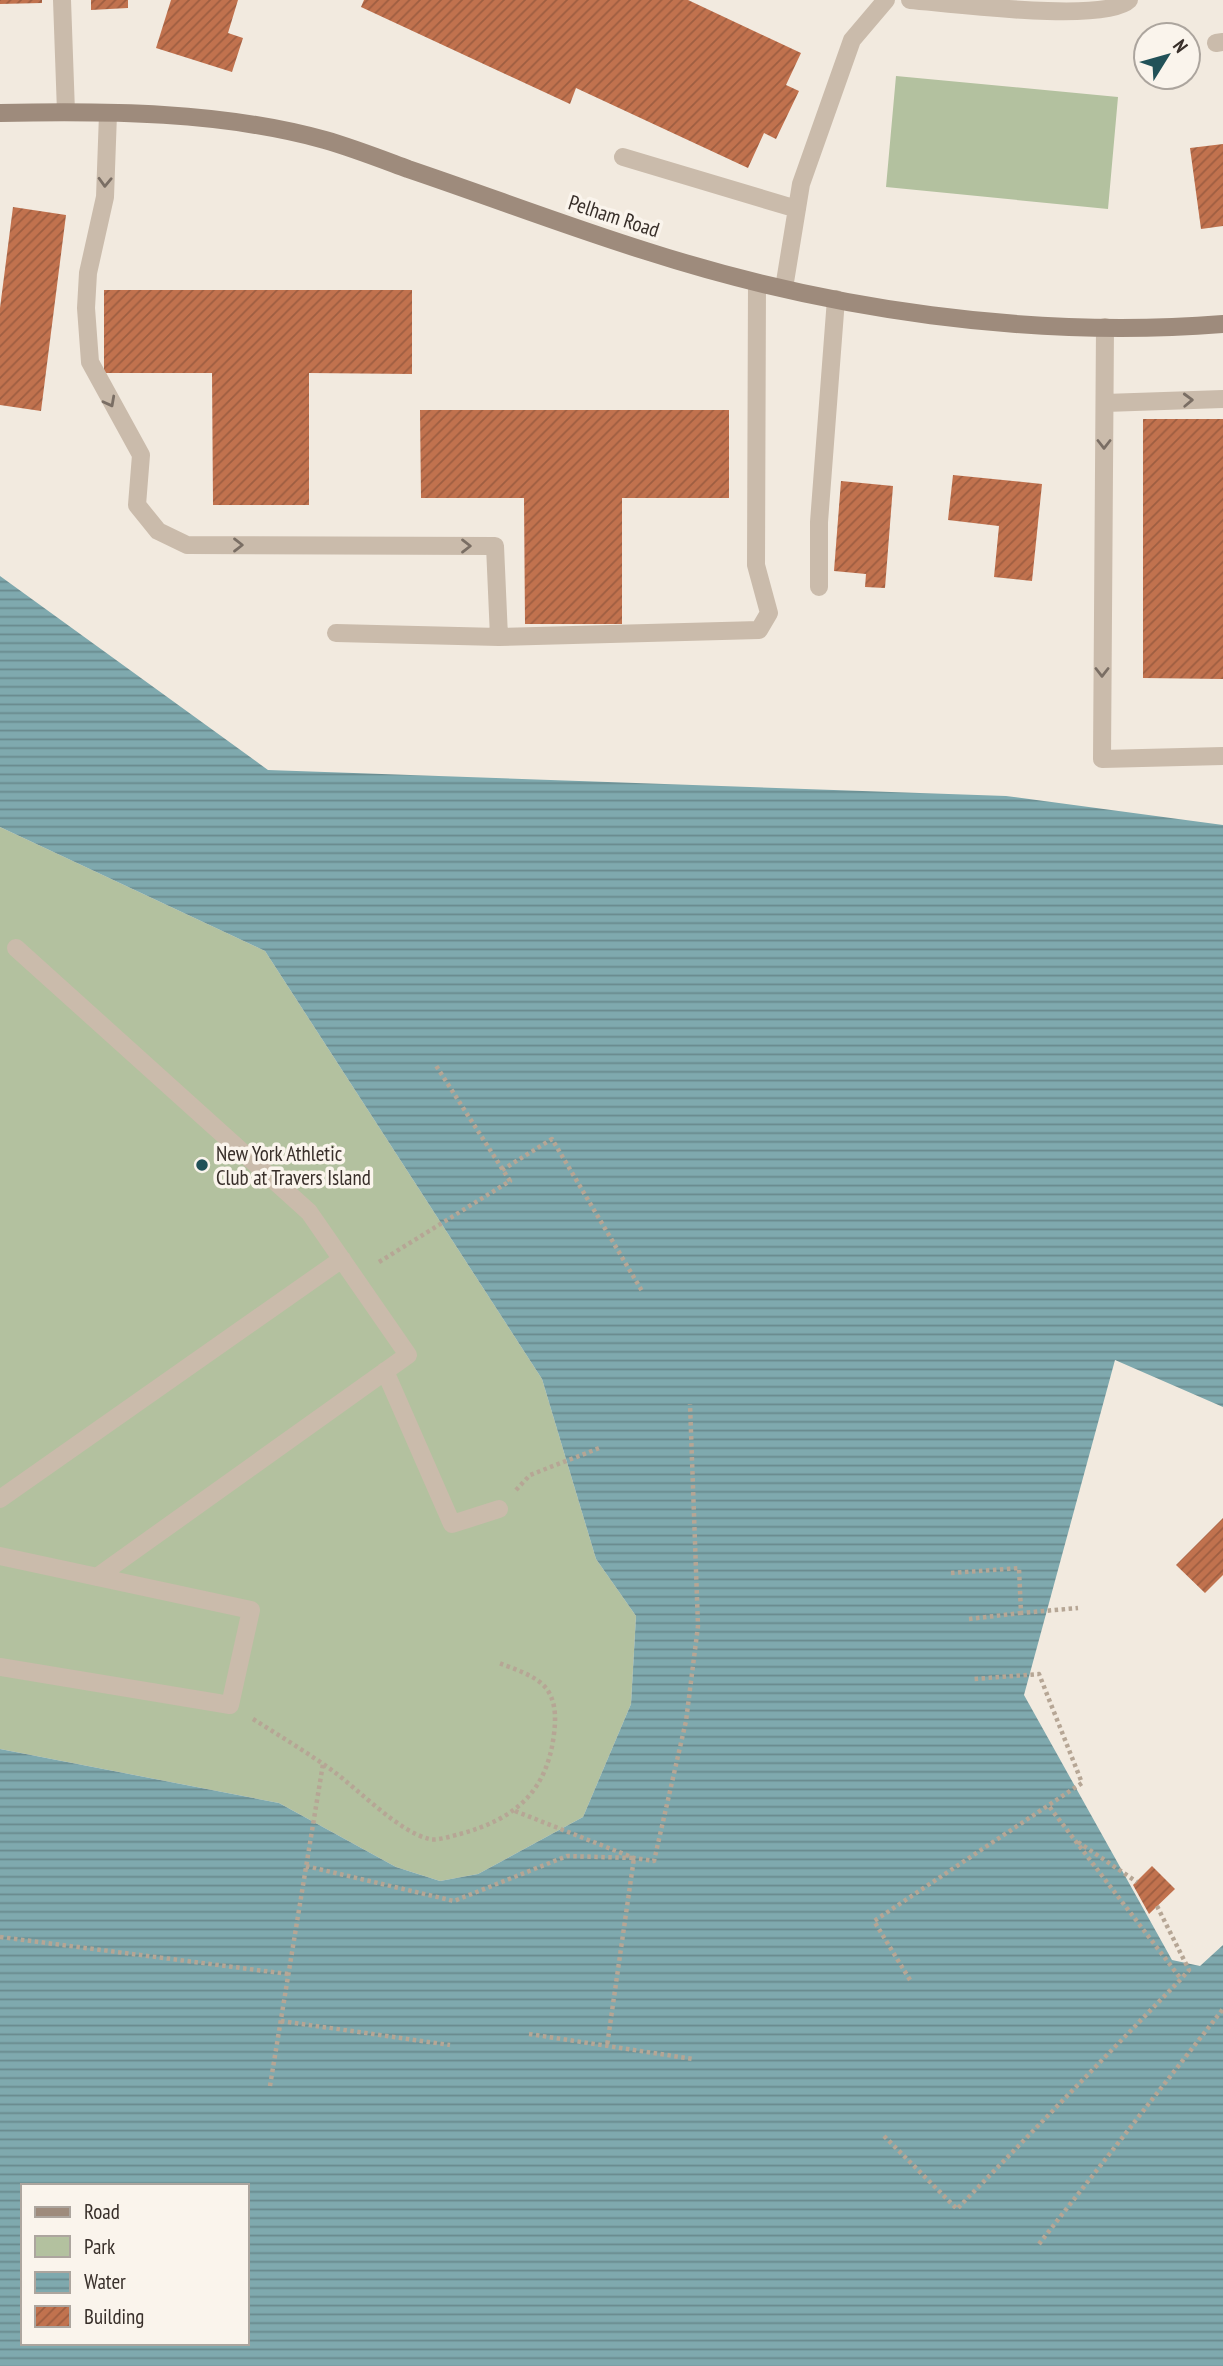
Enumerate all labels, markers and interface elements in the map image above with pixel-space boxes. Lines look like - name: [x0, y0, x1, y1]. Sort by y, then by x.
- north arrow: [1132, 21, 1202, 91]
- text: N: [1168, 34, 1193, 57]
- one-way arrow: [98, 176, 113, 187]
- street label: Pelham Road: [565, 189, 663, 243]
- one-way arrow: [1183, 392, 1194, 408]
- one-way arrow: [102, 395, 116, 407]
- one-way arrow: [1096, 439, 1112, 450]
- one-way arrow: [233, 537, 244, 553]
- one-way arrow: [460, 538, 471, 553]
- one-way arrow: [1095, 666, 1110, 677]
- place label: New York Athletic Club at Travers Island: [216, 1140, 371, 1191]
- marker: New York Athletic Club at Travers Island: [194, 1157, 210, 1173]
- legend: [21, 2184, 248, 2345]
- text: Road: [84, 2198, 120, 2225]
- text: Park: [84, 2233, 115, 2260]
- text: Water: [84, 2268, 126, 2295]
- text: Building: [84, 2303, 144, 2330]

